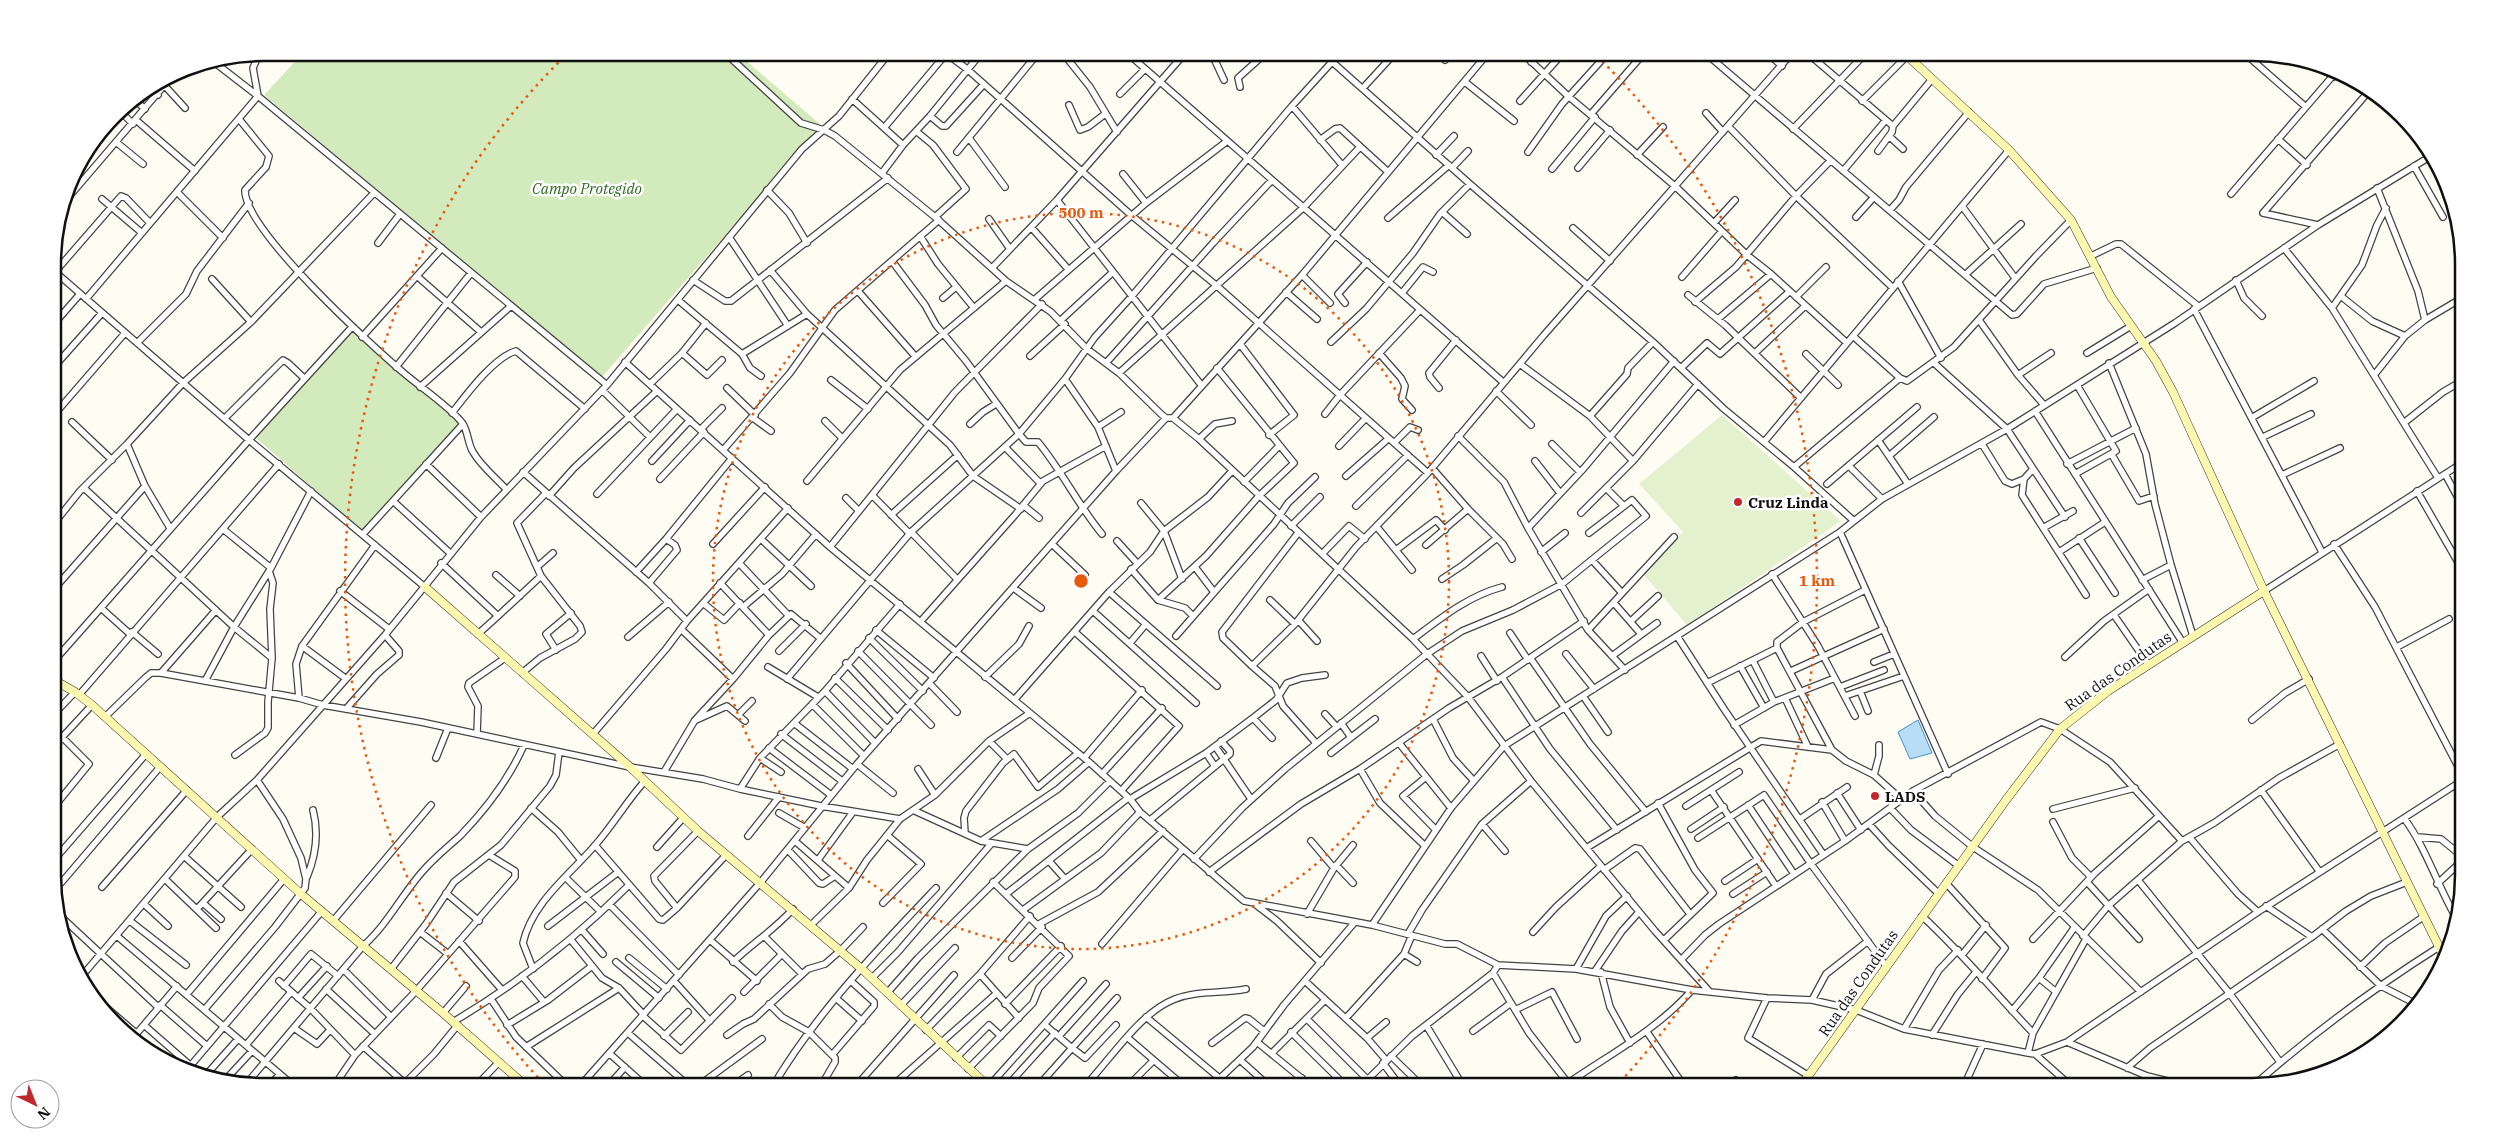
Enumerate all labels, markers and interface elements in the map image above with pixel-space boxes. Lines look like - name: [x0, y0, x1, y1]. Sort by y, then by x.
- park label: Campo Protegido: [532, 179, 642, 198]
- text: 500 m: [1058, 203, 1104, 222]
- place label: Cruz Linda: [1748, 493, 1829, 512]
- marker: Cruz Linda: [1732, 496, 1744, 508]
- text: 1 km: [1799, 571, 1836, 590]
- centre of rings: [1072, 572, 1090, 590]
- street label: Rua das Condutas: [2061, 627, 2175, 715]
- place label: LADS: [1885, 787, 1926, 806]
- marker: LADS: [1869, 790, 1881, 802]
- street label: Rua das Condutas: [1814, 926, 1902, 1040]
- north arrow: [10, 1079, 60, 1129]
- text: N: [34, 1103, 54, 1124]

